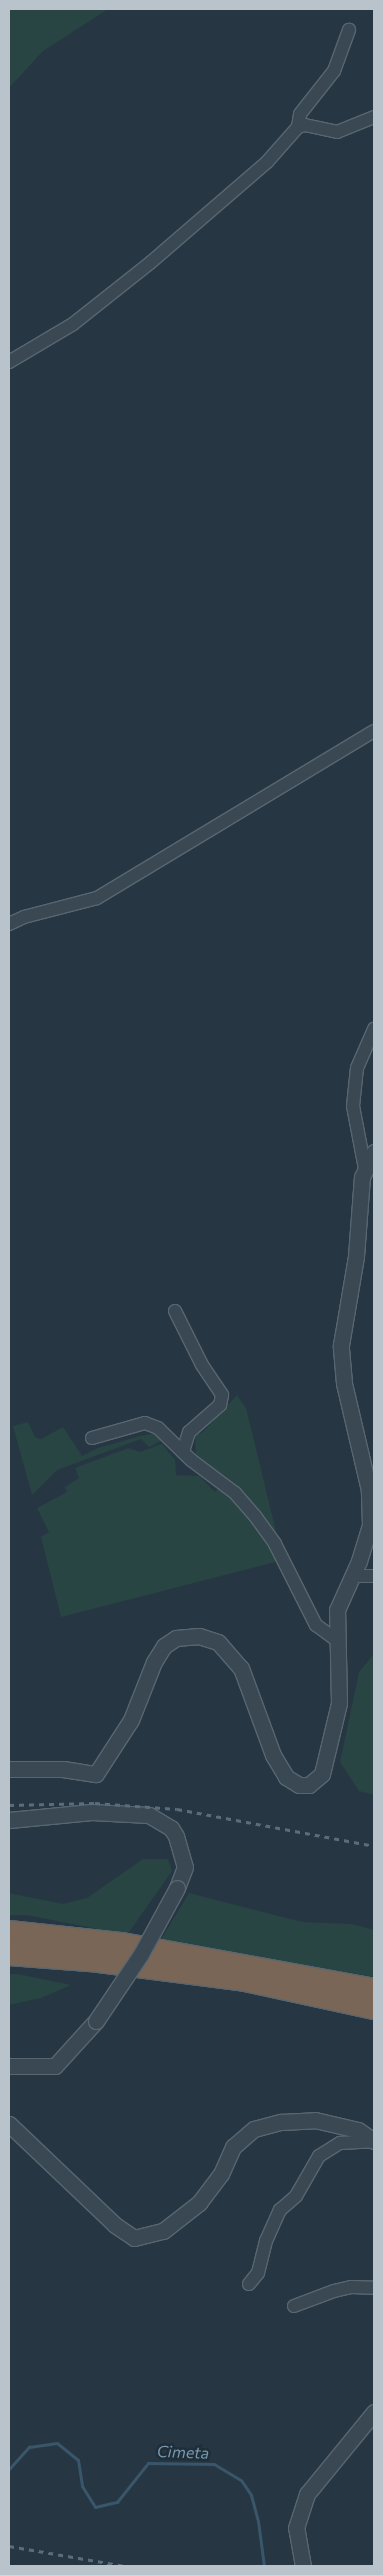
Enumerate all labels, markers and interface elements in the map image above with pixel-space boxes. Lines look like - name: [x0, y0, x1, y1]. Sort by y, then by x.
- water label: Cimeta: [157, 2441, 209, 2463]

